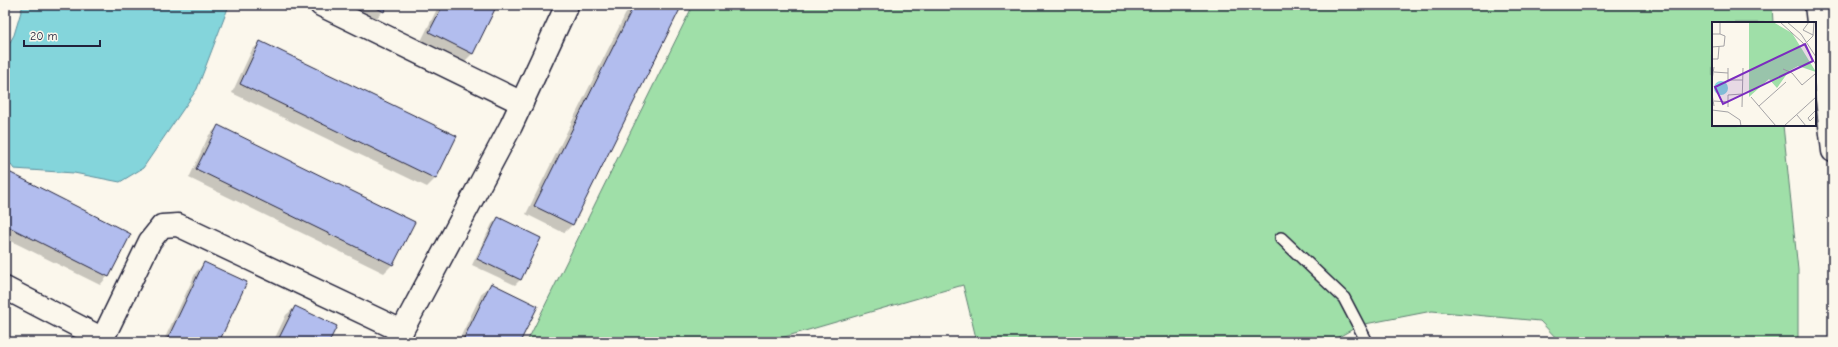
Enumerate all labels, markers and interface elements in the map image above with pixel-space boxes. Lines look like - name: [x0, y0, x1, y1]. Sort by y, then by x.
- scale bar: [24, 22, 100, 48]
- inset map: [1712, 22, 1816, 126]
- text: 20 m: [30, 29, 58, 43]

